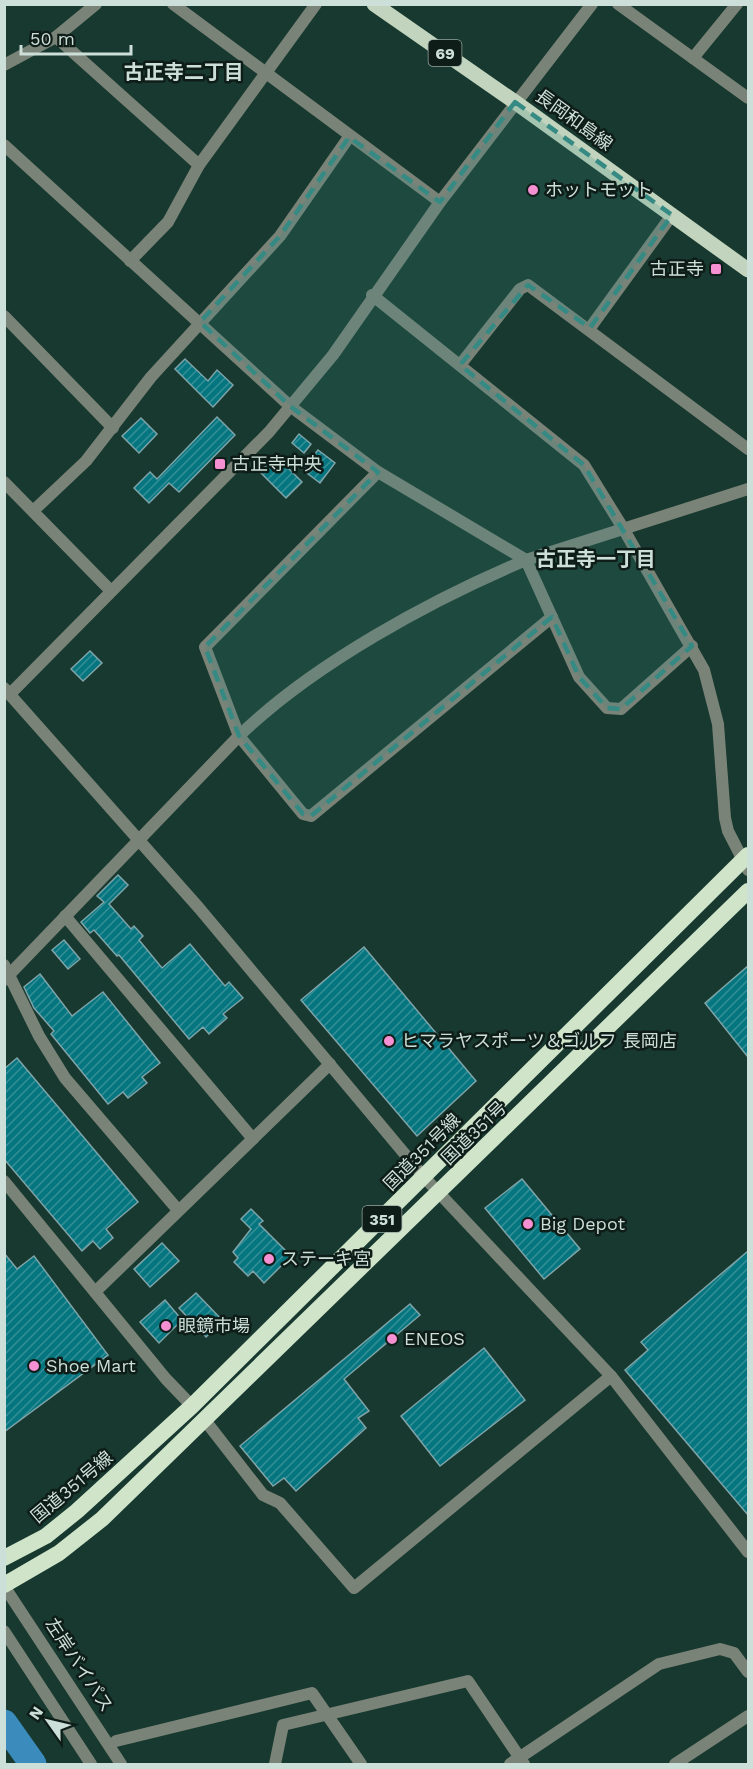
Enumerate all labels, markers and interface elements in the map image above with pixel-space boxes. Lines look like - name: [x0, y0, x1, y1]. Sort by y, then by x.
- scale bar: [21, 18, 130, 56]
- text: 50 m: [30, 28, 75, 49]
- road number: 69: [428, 40, 462, 66]
- district label: 古正寺二丁目: [124, 60, 244, 84]
- street label: 長岡和島線: [532, 85, 617, 155]
- place label: ホットモット: [545, 179, 653, 200]
- marker: ホットモット: [526, 183, 540, 197]
- place label: 古正寺: [650, 258, 704, 279]
- marker: 古正寺: [709, 262, 723, 276]
- place label: 古正寺中央: [232, 453, 322, 474]
- marker: 古正寺中央: [213, 457, 227, 471]
- district label: 古正寺一丁目: [536, 547, 656, 571]
- place label: ヒマラヤスポーツ＆ゴルフ 長岡店: [401, 1030, 677, 1051]
- marker: ヒマラヤスポーツ＆ゴルフ 長岡店: [382, 1034, 396, 1048]
- street label: 国道351号: [437, 1097, 510, 1169]
- street label: 国道351号線: [379, 1109, 464, 1194]
- road number: 351: [362, 1206, 401, 1232]
- place label: Big Depot: [540, 1213, 626, 1234]
- marker: Big Depot: [521, 1217, 535, 1231]
- place label: ステーキ宮: [281, 1248, 371, 1269]
- marker: ステーキ宮: [262, 1252, 276, 1266]
- place label: 眼鏡市場: [178, 1315, 250, 1336]
- marker: 眼鏡市場: [159, 1319, 173, 1333]
- place label: ENEOS: [404, 1328, 465, 1349]
- marker: ENEOS: [385, 1332, 399, 1346]
- place label: Shoe Mart: [46, 1355, 136, 1376]
- marker: Shoe Mart: [27, 1359, 41, 1373]
- street label: 国道351号線: [27, 1446, 117, 1527]
- street label: 左岸バイパス: [41, 1614, 118, 1716]
- north arrow: [18, 1691, 78, 1751]
- text: N: [25, 1703, 47, 1723]

